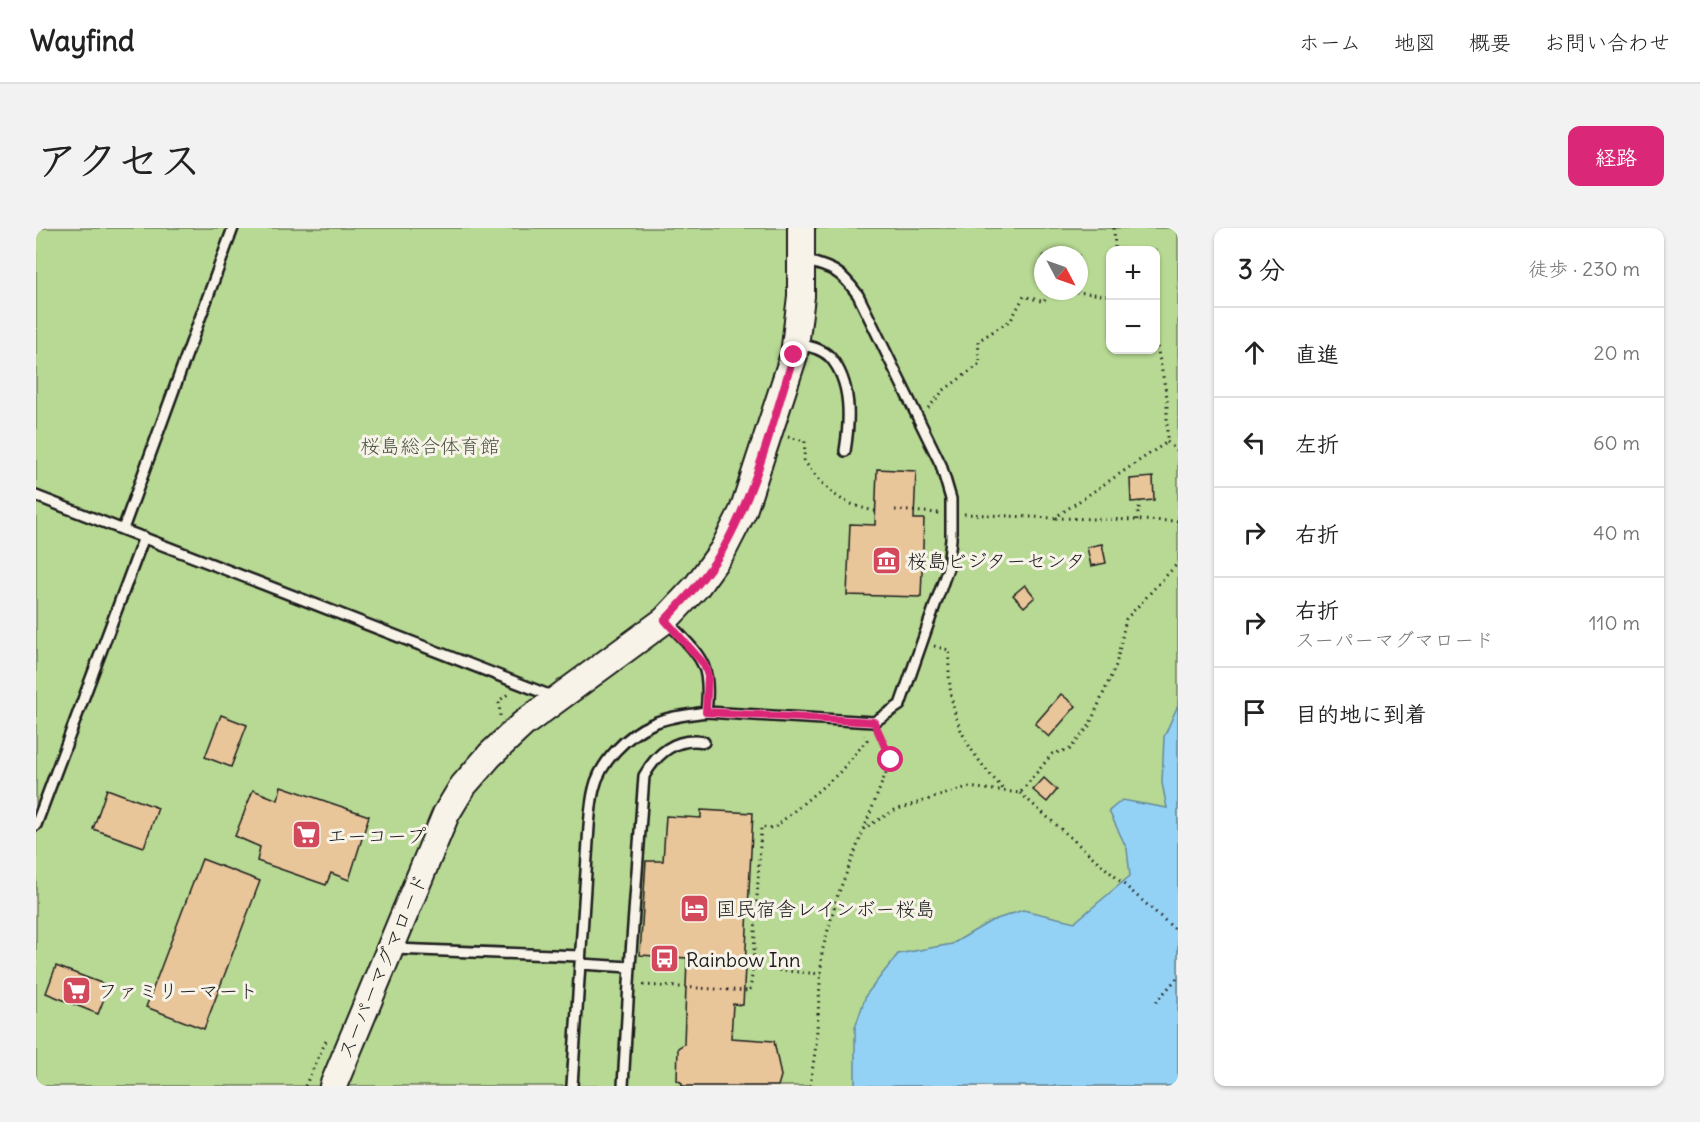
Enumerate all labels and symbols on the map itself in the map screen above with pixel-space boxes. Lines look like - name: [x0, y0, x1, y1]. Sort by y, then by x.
- north arrow: [1034, 246, 1088, 300]
- route end: [780, 341, 806, 367]
- park label: 桜島総合体育館: [360, 433, 500, 458]
- museum icon: 桜島ビジターセンタ: [870, 544, 902, 576]
- place label: 桜島ビジターセンタ: [907, 548, 1085, 573]
- route start: [877, 746, 903, 772]
- supermarket icon: エーコープ: [290, 819, 322, 851]
- place label: エーコープ: [327, 823, 426, 848]
- street label: スーパーマグマロード: [332, 869, 432, 1063]
- hotel icon: 国民宿舎レインボー桜島: [679, 892, 711, 924]
- place label: 国民宿舎レインボー桜島: [716, 896, 935, 921]
- bus stop icon: Rainbow Inn: [649, 943, 681, 975]
- place label: Rainbow Inn: [686, 947, 801, 972]
- supermarket icon: ファミリーマート: [61, 974, 93, 1006]
- place label: ファミリーマート: [98, 978, 258, 1003]

